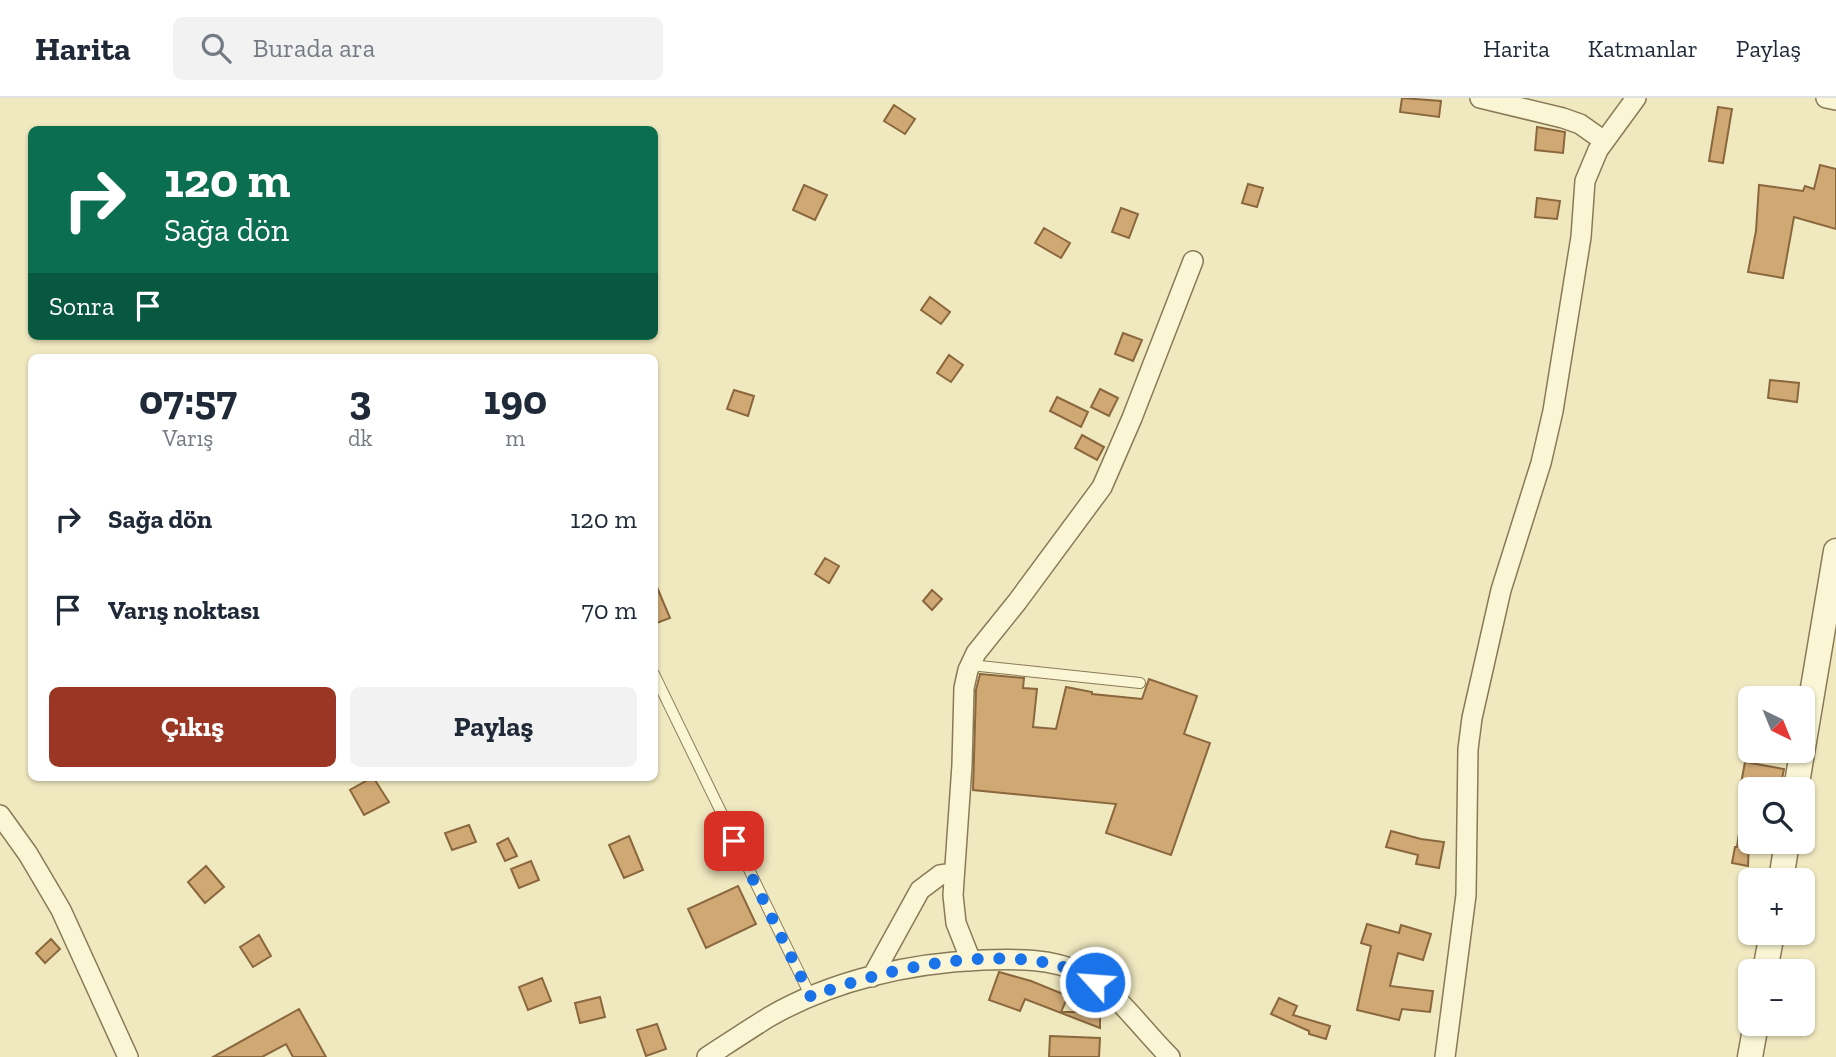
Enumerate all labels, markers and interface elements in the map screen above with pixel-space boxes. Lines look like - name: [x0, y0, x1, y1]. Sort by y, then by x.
- search box: [173, 17, 663, 80]
- text: Harita: [35, 29, 131, 68]
- icon: search: [197, 29, 235, 67]
- text: Burada ara: [253, 32, 375, 64]
- text: Harita: [1483, 34, 1550, 63]
- text: Katmanlar: [1588, 34, 1698, 63]
- text: Paylaş: [1736, 34, 1801, 63]
- text: 120 m: [164, 151, 290, 210]
- icon: right: [49, 154, 140, 245]
- text: Sağa dön: [164, 211, 289, 249]
- icon: arrive: [129, 287, 167, 325]
- text: Sonra: [49, 290, 115, 322]
- text: 07:57: [139, 374, 237, 425]
- text: 3: [349, 374, 371, 425]
- text: 190: [483, 374, 547, 425]
- text: Varış: [163, 424, 213, 452]
- text: dk: [348, 424, 373, 452]
- text: m: [505, 424, 525, 452]
- icon: right: [49, 500, 87, 538]
- text: Sağa dön: [108, 503, 212, 535]
- text: 120 m: [570, 503, 637, 535]
- icon: arrive: [49, 591, 87, 629]
- text: Varış noktası: [108, 594, 260, 626]
- text: 70 m: [581, 594, 637, 626]
- north arrow: [1738, 686, 1815, 763]
- map controls: [1738, 686, 1815, 1036]
- button: Çıkış: [49, 687, 336, 767]
- button: Paylaş: [350, 687, 637, 767]
- button: search: [1738, 777, 1815, 854]
- pin: [704, 811, 764, 871]
- icon: arrive: [715, 822, 753, 860]
- button: +: [1738, 868, 1815, 945]
- position arrow: [1058, 945, 1132, 1019]
- button: −: [1738, 959, 1815, 1036]

